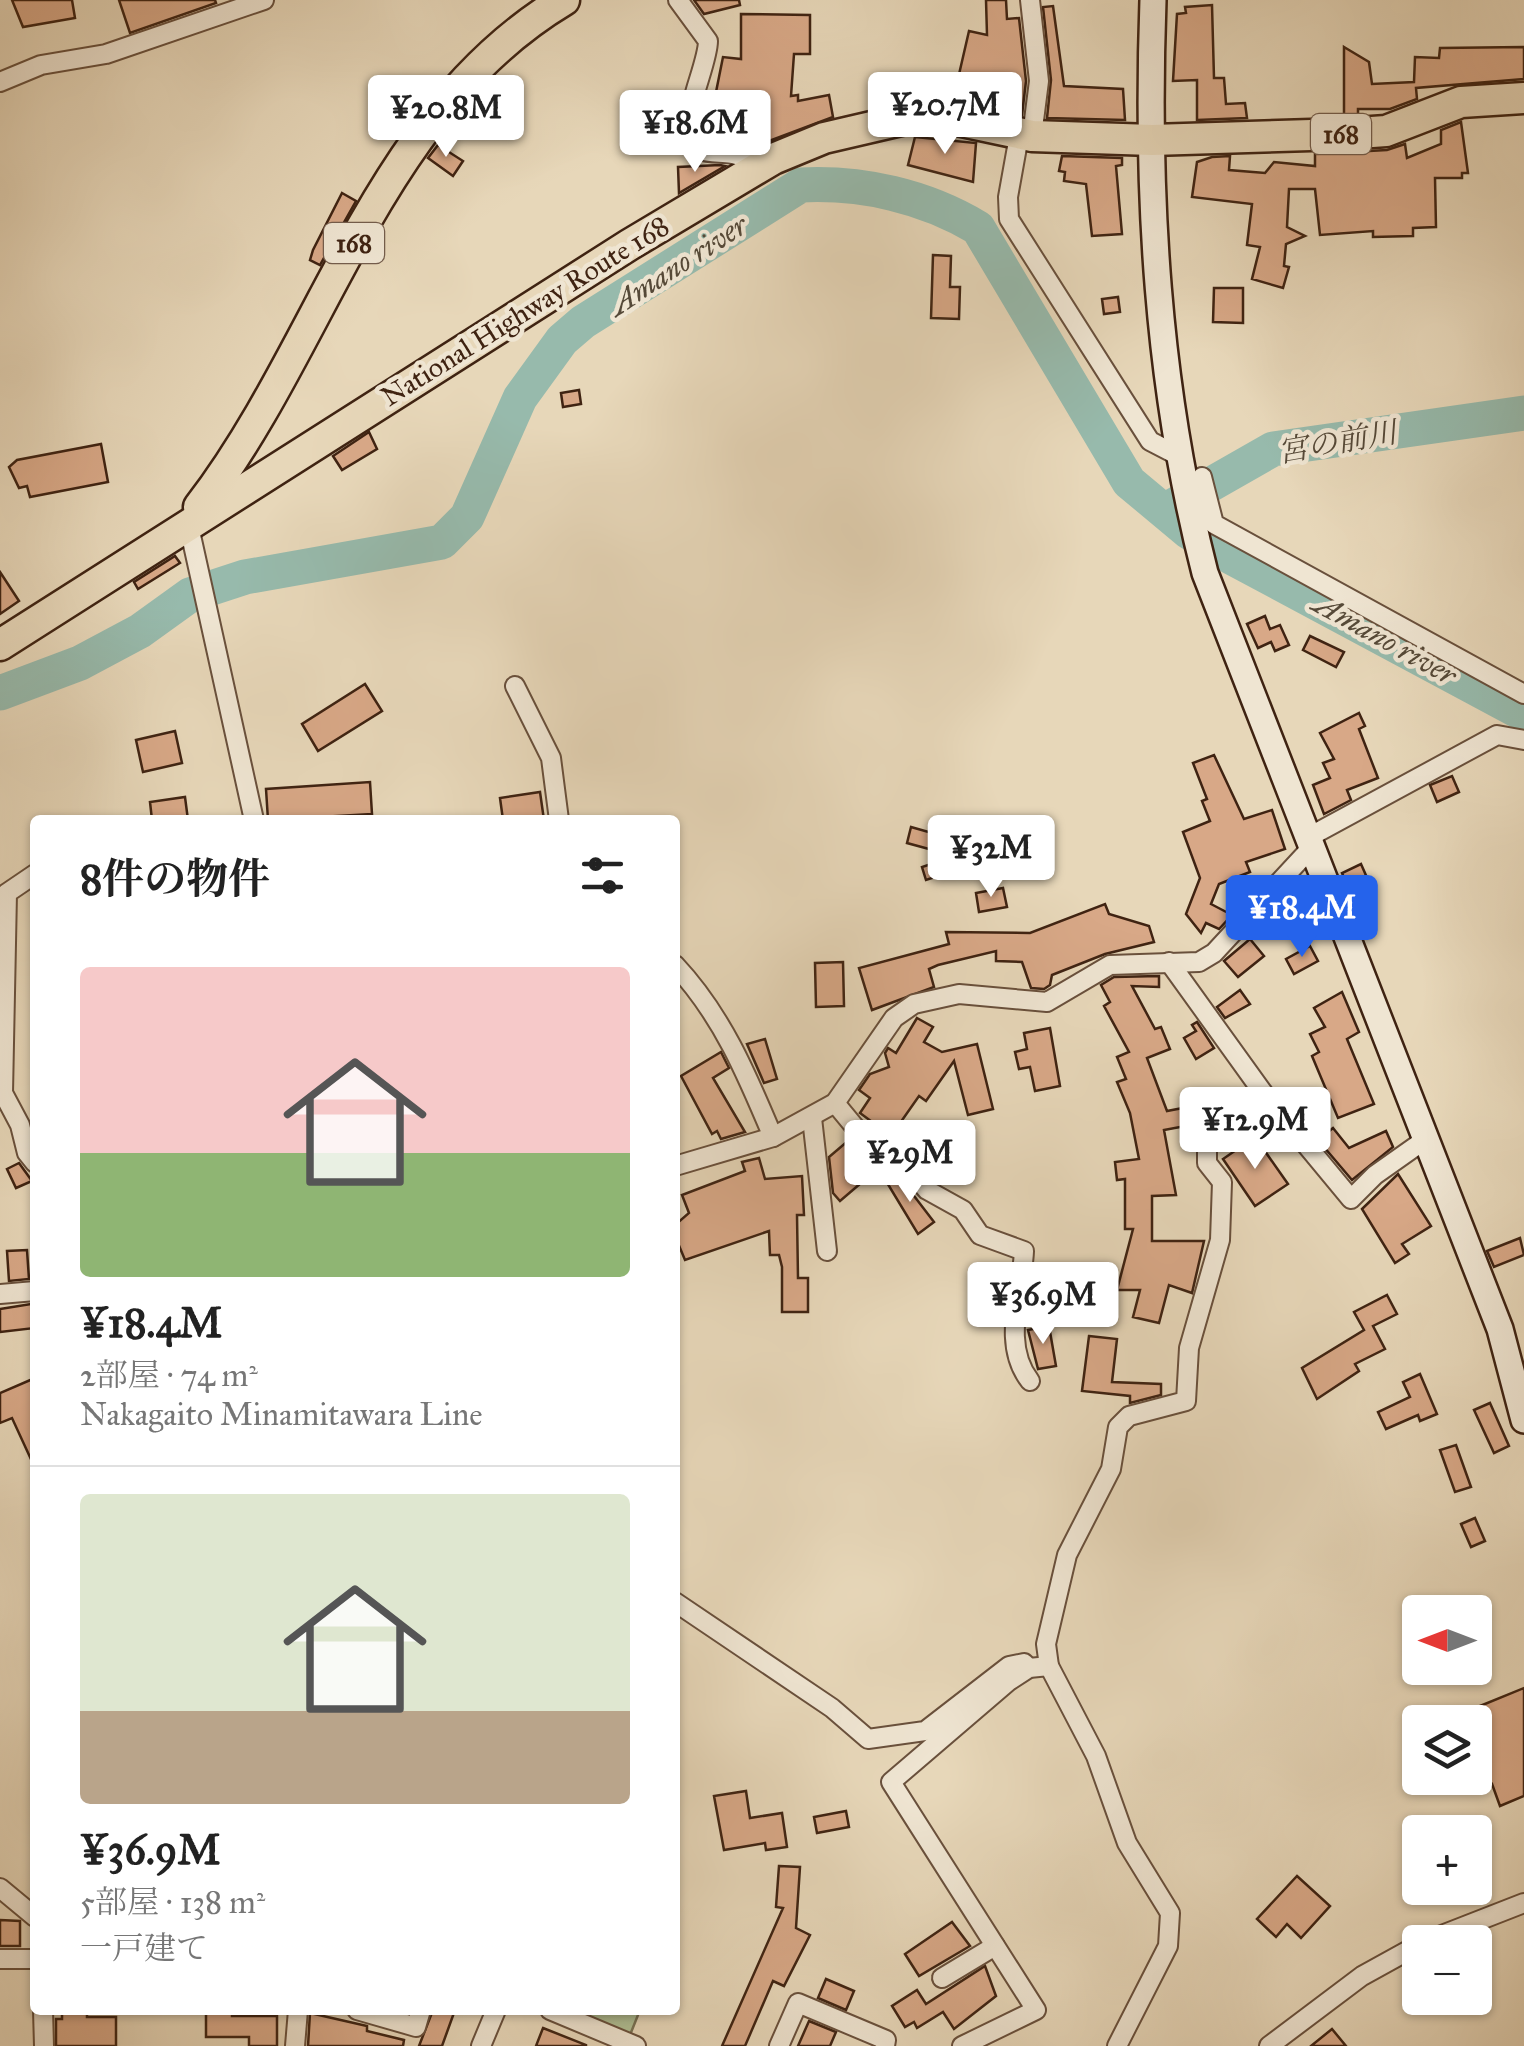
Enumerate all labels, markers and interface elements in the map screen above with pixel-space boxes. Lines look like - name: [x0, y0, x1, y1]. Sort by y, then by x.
- pin: ¥20.7M: [864, 72, 1026, 157]
- pin: ¥20.8M: [365, 75, 527, 160]
- text: ¥20.7M: [890, 85, 1000, 124]
- text: ¥20.8M: [390, 88, 502, 127]
- pin: ¥18.6M: [614, 90, 776, 175]
- text: ¥18.6M: [642, 103, 748, 142]
- road number: 168: [1311, 114, 1371, 154]
- water label: Amano river: [599, 206, 755, 325]
- street label: National Highway Route 168: [375, 208, 675, 414]
- road number: 168: [324, 223, 384, 263]
- water label: 宮の前川: [1275, 413, 1402, 470]
- water label: Amano river: [1305, 584, 1464, 694]
- pin: ¥32M: [932, 815, 1050, 900]
- text: ¥32M: [950, 828, 1032, 867]
- icon: filters: [575, 848, 630, 903]
- text: 8件の物件: [80, 853, 270, 905]
- pin: ¥18.4M: [1221, 875, 1383, 960]
- text: ¥18.4M: [1248, 888, 1356, 927]
- icon: home: [265, 1032, 445, 1212]
- pin: ¥12.9M: [1174, 1087, 1336, 1172]
- text: ¥12.9M: [1202, 1100, 1308, 1139]
- pin: ¥29M: [851, 1120, 969, 1205]
- text: ¥29M: [867, 1133, 953, 1172]
- pin: ¥36.9M: [962, 1262, 1124, 1347]
- text: ¥36.9M: [989, 1275, 1097, 1314]
- text: ¥18.4M: [80, 1297, 222, 1349]
- text: 2部屋 · 74 m²: [80, 1356, 258, 1395]
- text: Nakagaito Minamitawara Line: [80, 1395, 483, 1434]
- icon: home: [265, 1559, 445, 1739]
- north arrow: [1402, 1595, 1492, 1685]
- map controls: [1402, 1595, 1492, 2015]
- button: layers: [1402, 1705, 1492, 1795]
- button: +: [1402, 1815, 1492, 1905]
- text: ¥36.9M: [80, 1824, 221, 1876]
- text: 5部屋 · 138 m²: [80, 1883, 265, 1922]
- button: −: [1402, 1925, 1492, 2015]
- text: 一戸建て: [80, 1929, 208, 1968]

